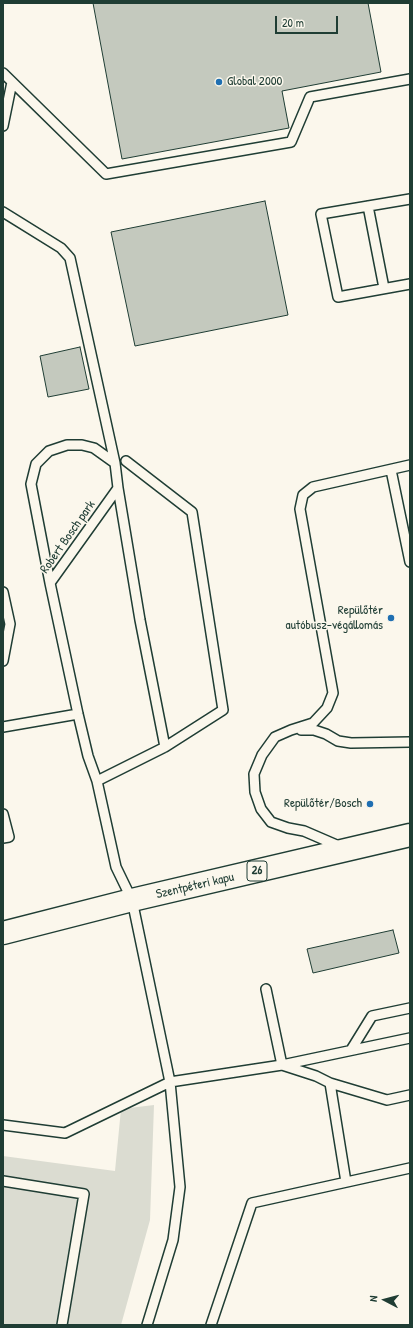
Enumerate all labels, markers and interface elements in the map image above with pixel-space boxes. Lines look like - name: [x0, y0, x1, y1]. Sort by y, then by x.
- scale bar: [277, 8, 340, 34]
- text: 20 m: [282, 14, 304, 31]
- place label: Global 2000: [227, 74, 282, 90]
- marker: Global 2000: [214, 77, 224, 87]
- street label: Robert Bosch park: [37, 497, 99, 577]
- place label: Repülőtér autóbusz-végállomás: [286, 603, 383, 634]
- marker: Repülőtér autóbusz-végállomás: [386, 613, 396, 623]
- place label: Repülőtér/Bosch: [284, 796, 362, 812]
- marker: Repülőtér/Bosch: [365, 799, 375, 809]
- road number: 26: [247, 861, 267, 881]
- street label: Szentpéteri kapu: [154, 869, 236, 903]
- north arrow: [365, 1280, 405, 1320]
- text: N: [366, 1295, 380, 1302]

